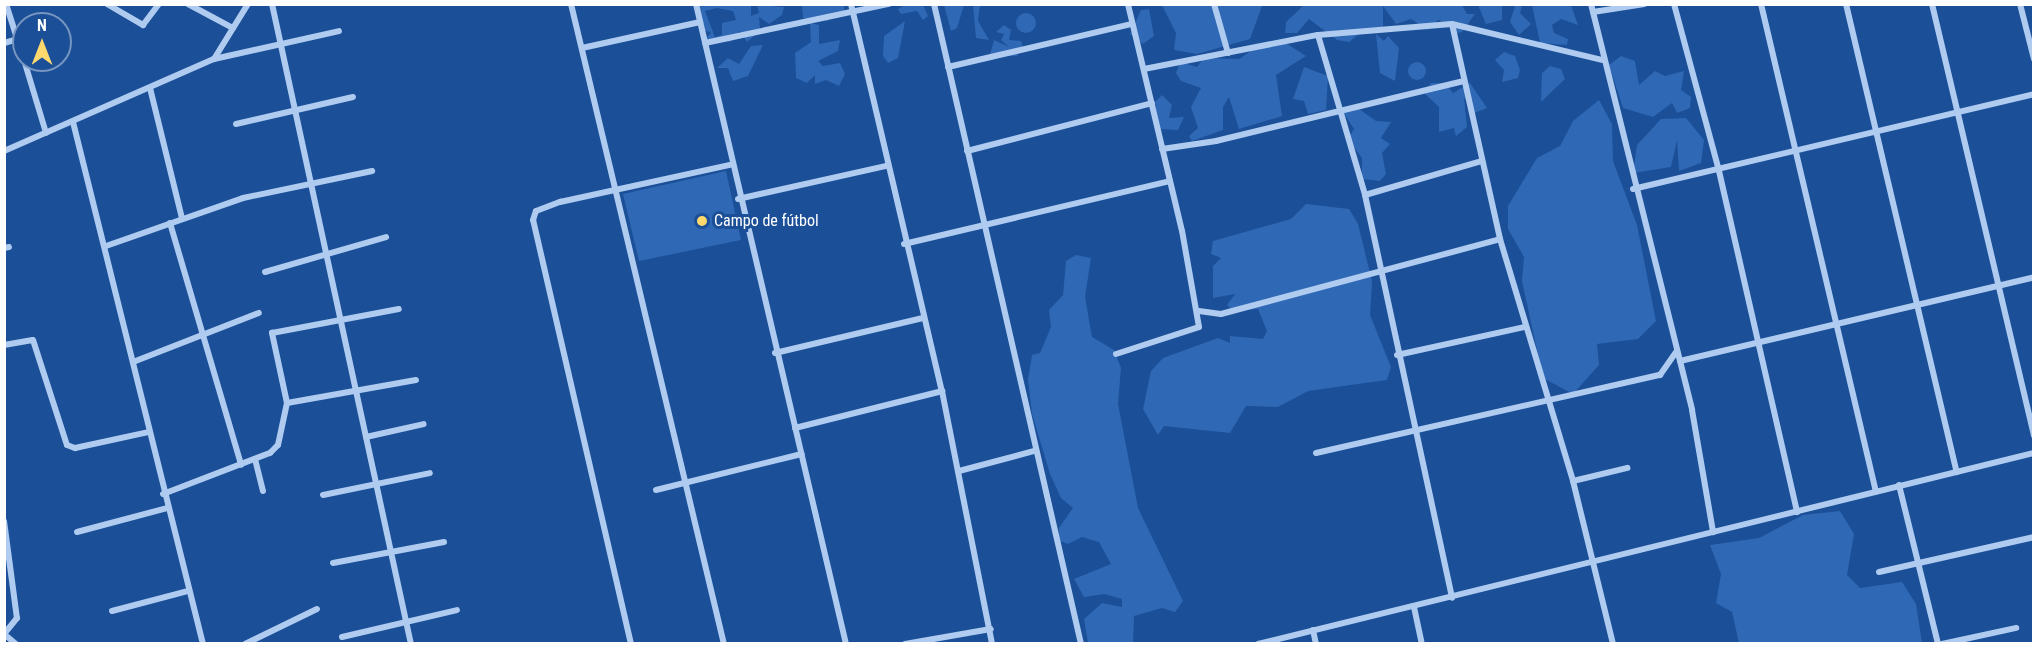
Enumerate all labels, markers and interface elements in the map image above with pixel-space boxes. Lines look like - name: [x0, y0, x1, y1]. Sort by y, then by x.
- north arrow: [12, 12, 72, 72]
- text: N: [37, 16, 47, 35]
- place label: Campo de fútbol: [714, 211, 819, 231]
- marker: Campo de fútbol: [695, 214, 709, 228]

